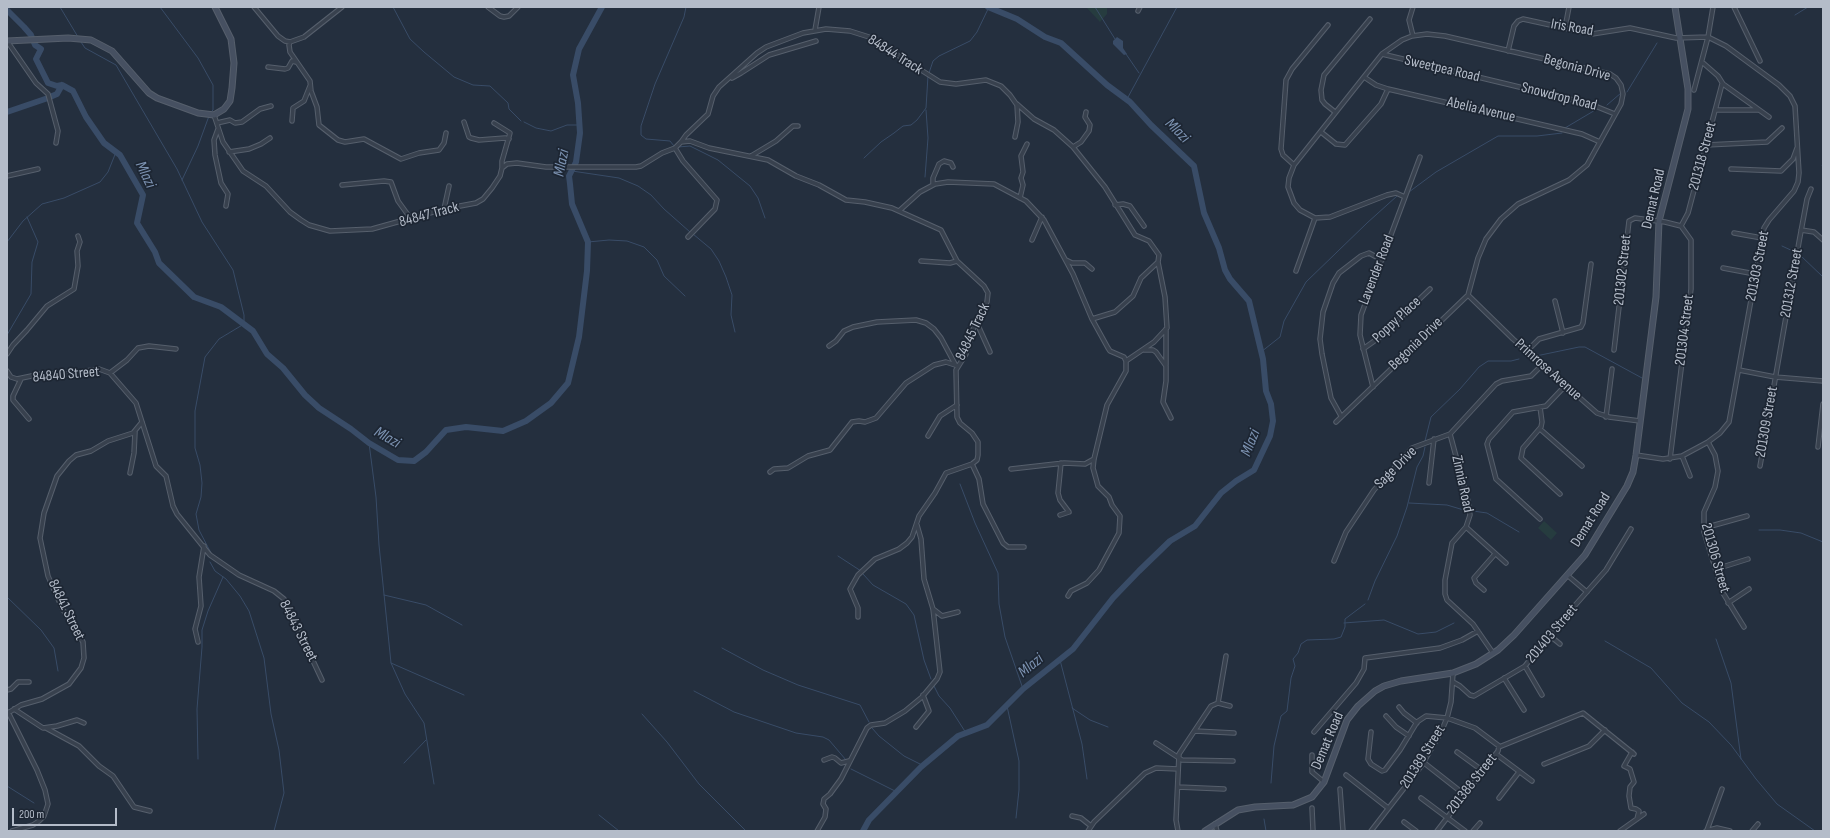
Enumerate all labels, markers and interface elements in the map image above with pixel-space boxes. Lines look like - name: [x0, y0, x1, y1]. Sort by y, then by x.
- street label: Iris Road: [1549, 15, 1595, 41]
- street label: 84844 Track: [864, 31, 926, 79]
- street label: Begonia Drive: [1542, 50, 1612, 86]
- street label: Sweetpea Road: [1403, 52, 1481, 86]
- street label: Snowdrop Road: [1519, 79, 1599, 115]
- street label: Abelia Avenue: [1445, 93, 1517, 127]
- water label: Mlazi: [1161, 115, 1193, 147]
- street label: 201318 Street: [1685, 120, 1721, 192]
- water label: Mlazi: [550, 148, 574, 178]
- water label: Mlazi: [131, 159, 159, 191]
- street label: Demat Road: [1638, 167, 1670, 231]
- street label: 84847 Track: [397, 198, 461, 232]
- street label: 201303 Street: [1742, 229, 1774, 303]
- street label: Lavender Road: [1355, 233, 1399, 307]
- street label: 201302 Street: [1610, 234, 1636, 306]
- street label: 201312 Street: [1777, 247, 1807, 319]
- street label: Poppy Place: [1369, 293, 1425, 347]
- street label: 201304 Street: [1672, 293, 1698, 367]
- street label: 84845 Track: [952, 300, 994, 364]
- street label: Begonia Drive: [1385, 314, 1447, 374]
- street label: Primrose Avenue: [1511, 335, 1585, 405]
- street label: 84840 Street: [32, 363, 100, 387]
- street label: 201309 Street: [1752, 385, 1782, 459]
- water label: Mlazi: [370, 423, 404, 453]
- water label: Mlazi: [1237, 427, 1265, 459]
- street label: Sage Drive: [1371, 443, 1421, 493]
- street label: Zinnia Road: [1447, 454, 1477, 514]
- street label: Demat Road: [1567, 489, 1615, 551]
- street label: 201306 Street: [1696, 521, 1734, 595]
- street label: 84841 Street: [44, 577, 88, 643]
- street label: 84843 Street: [275, 597, 321, 665]
- street label: 201403 Street: [1522, 601, 1582, 667]
- water label: Mlazi: [1014, 650, 1048, 682]
- street label: Demat Road: [1308, 710, 1348, 772]
- street label: 201389 Street: [1396, 722, 1450, 792]
- street label: 201388 Street: [1443, 750, 1501, 818]
- scale bar: [14, 800, 119, 826]
- text: 200 m: [19, 807, 44, 822]

